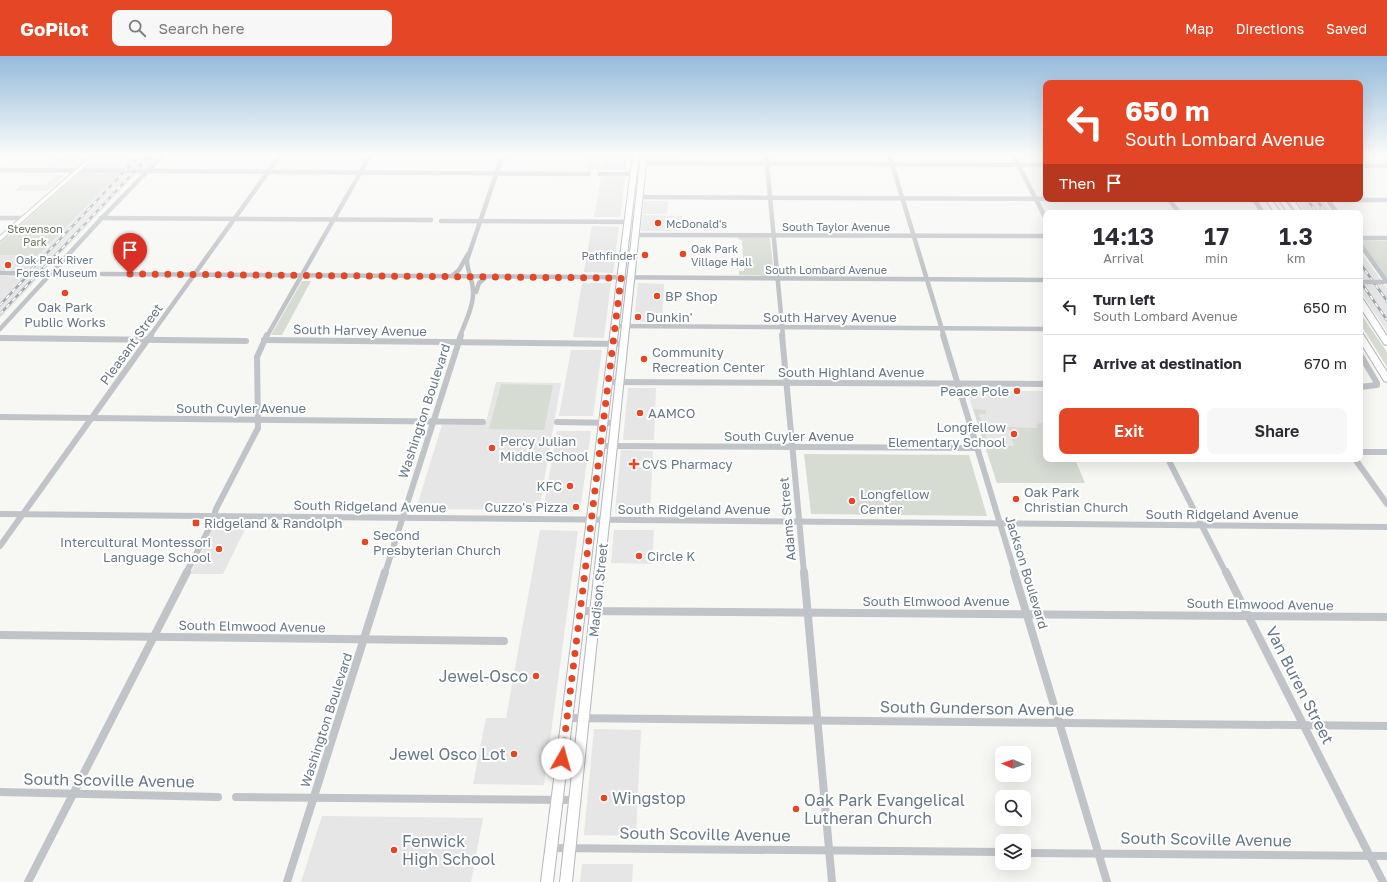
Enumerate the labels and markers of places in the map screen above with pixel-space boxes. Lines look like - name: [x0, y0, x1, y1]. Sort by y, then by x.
- place label: McDonald's: [666, 217, 727, 230]
- marker: McDonald's: [653, 218, 663, 228]
- pin: [113, 233, 147, 274]
- place label: Oak Park Village Hall: [691, 242, 753, 268]
- place label: Pathfinder: [581, 249, 638, 262]
- marker: Oak Park Village Hall: [678, 249, 688, 259]
- marker: Pathfinder: [640, 250, 650, 260]
- place label: Oak Park River Forest Museum: [16, 253, 97, 279]
- marker: Oak Park River Forest Museum: [3, 260, 13, 270]
- marker: Oak Park Public Works: [60, 288, 70, 298]
- place label: BP Shop: [665, 288, 718, 304]
- marker: BP Shop: [652, 291, 662, 301]
- place label: Oak Park Public Works: [24, 299, 106, 330]
- place label: Dunkin': [646, 309, 693, 325]
- marker: Dunkin': [633, 312, 643, 322]
- place label: Community Recreation Center: [652, 344, 765, 375]
- marker: Community Recreation Center: [639, 354, 649, 364]
- place label: Peace Pole: [940, 383, 1009, 399]
- marker: Peace Pole: [1012, 386, 1022, 396]
- place label: AAMCO: [648, 405, 695, 421]
- marker: AAMCO: [635, 408, 645, 418]
- place label: Longfellow Elementary School: [888, 419, 1006, 450]
- marker: Longfellow Elementary School: [1009, 429, 1019, 439]
- place label: Percy Julian Middle School: [500, 433, 589, 464]
- marker: Percy Julian Middle School: [487, 443, 497, 453]
- place label: CVS Pharmacy: [642, 456, 733, 472]
- marker: CVS Pharmacy: [629, 459, 639, 469]
- place label: KFC: [537, 478, 562, 494]
- marker: KFC: [565, 481, 575, 491]
- place label: Oak Park Christian Church: [1024, 484, 1128, 515]
- place label: Longfellow Center: [860, 486, 930, 517]
- marker: Oak Park Christian Church: [1011, 494, 1021, 504]
- marker: Longfellow Center: [847, 496, 857, 506]
- place label: Cuzzo's Pizza: [485, 499, 568, 515]
- marker: Cuzzo's Pizza: [571, 502, 581, 512]
- place label: Ridgeland & Randolph: [204, 515, 343, 531]
- marker: Ridgeland & Randolph: [191, 518, 201, 528]
- place label: Second Presbyterian Church: [373, 527, 501, 558]
- place label: Intercultural Montessori Language School: [60, 534, 211, 565]
- marker: Second Presbyterian Church: [360, 537, 370, 547]
- marker: Intercultural Montessori Language School: [214, 544, 224, 554]
- place label: Circle K: [647, 548, 695, 564]
- marker: Circle K: [634, 551, 644, 561]
- place label: Jewel-Osco: [439, 666, 528, 686]
- marker: Jewel-Osco: [531, 671, 541, 681]
- place label: Jewel Osco Lot: [389, 744, 506, 764]
- marker: Jewel Osco Lot: [509, 749, 519, 759]
- place label: Wingstop: [612, 788, 686, 808]
- place label: Oak Park Evangelical Lutheran Church: [804, 790, 965, 828]
- marker: Wingstop: [599, 793, 609, 803]
- marker: Oak Park Evangelical Lutheran Church: [791, 804, 801, 814]
- place label: Fenwick High School: [402, 831, 495, 869]
- marker: Fenwick High School: [389, 845, 399, 855]

